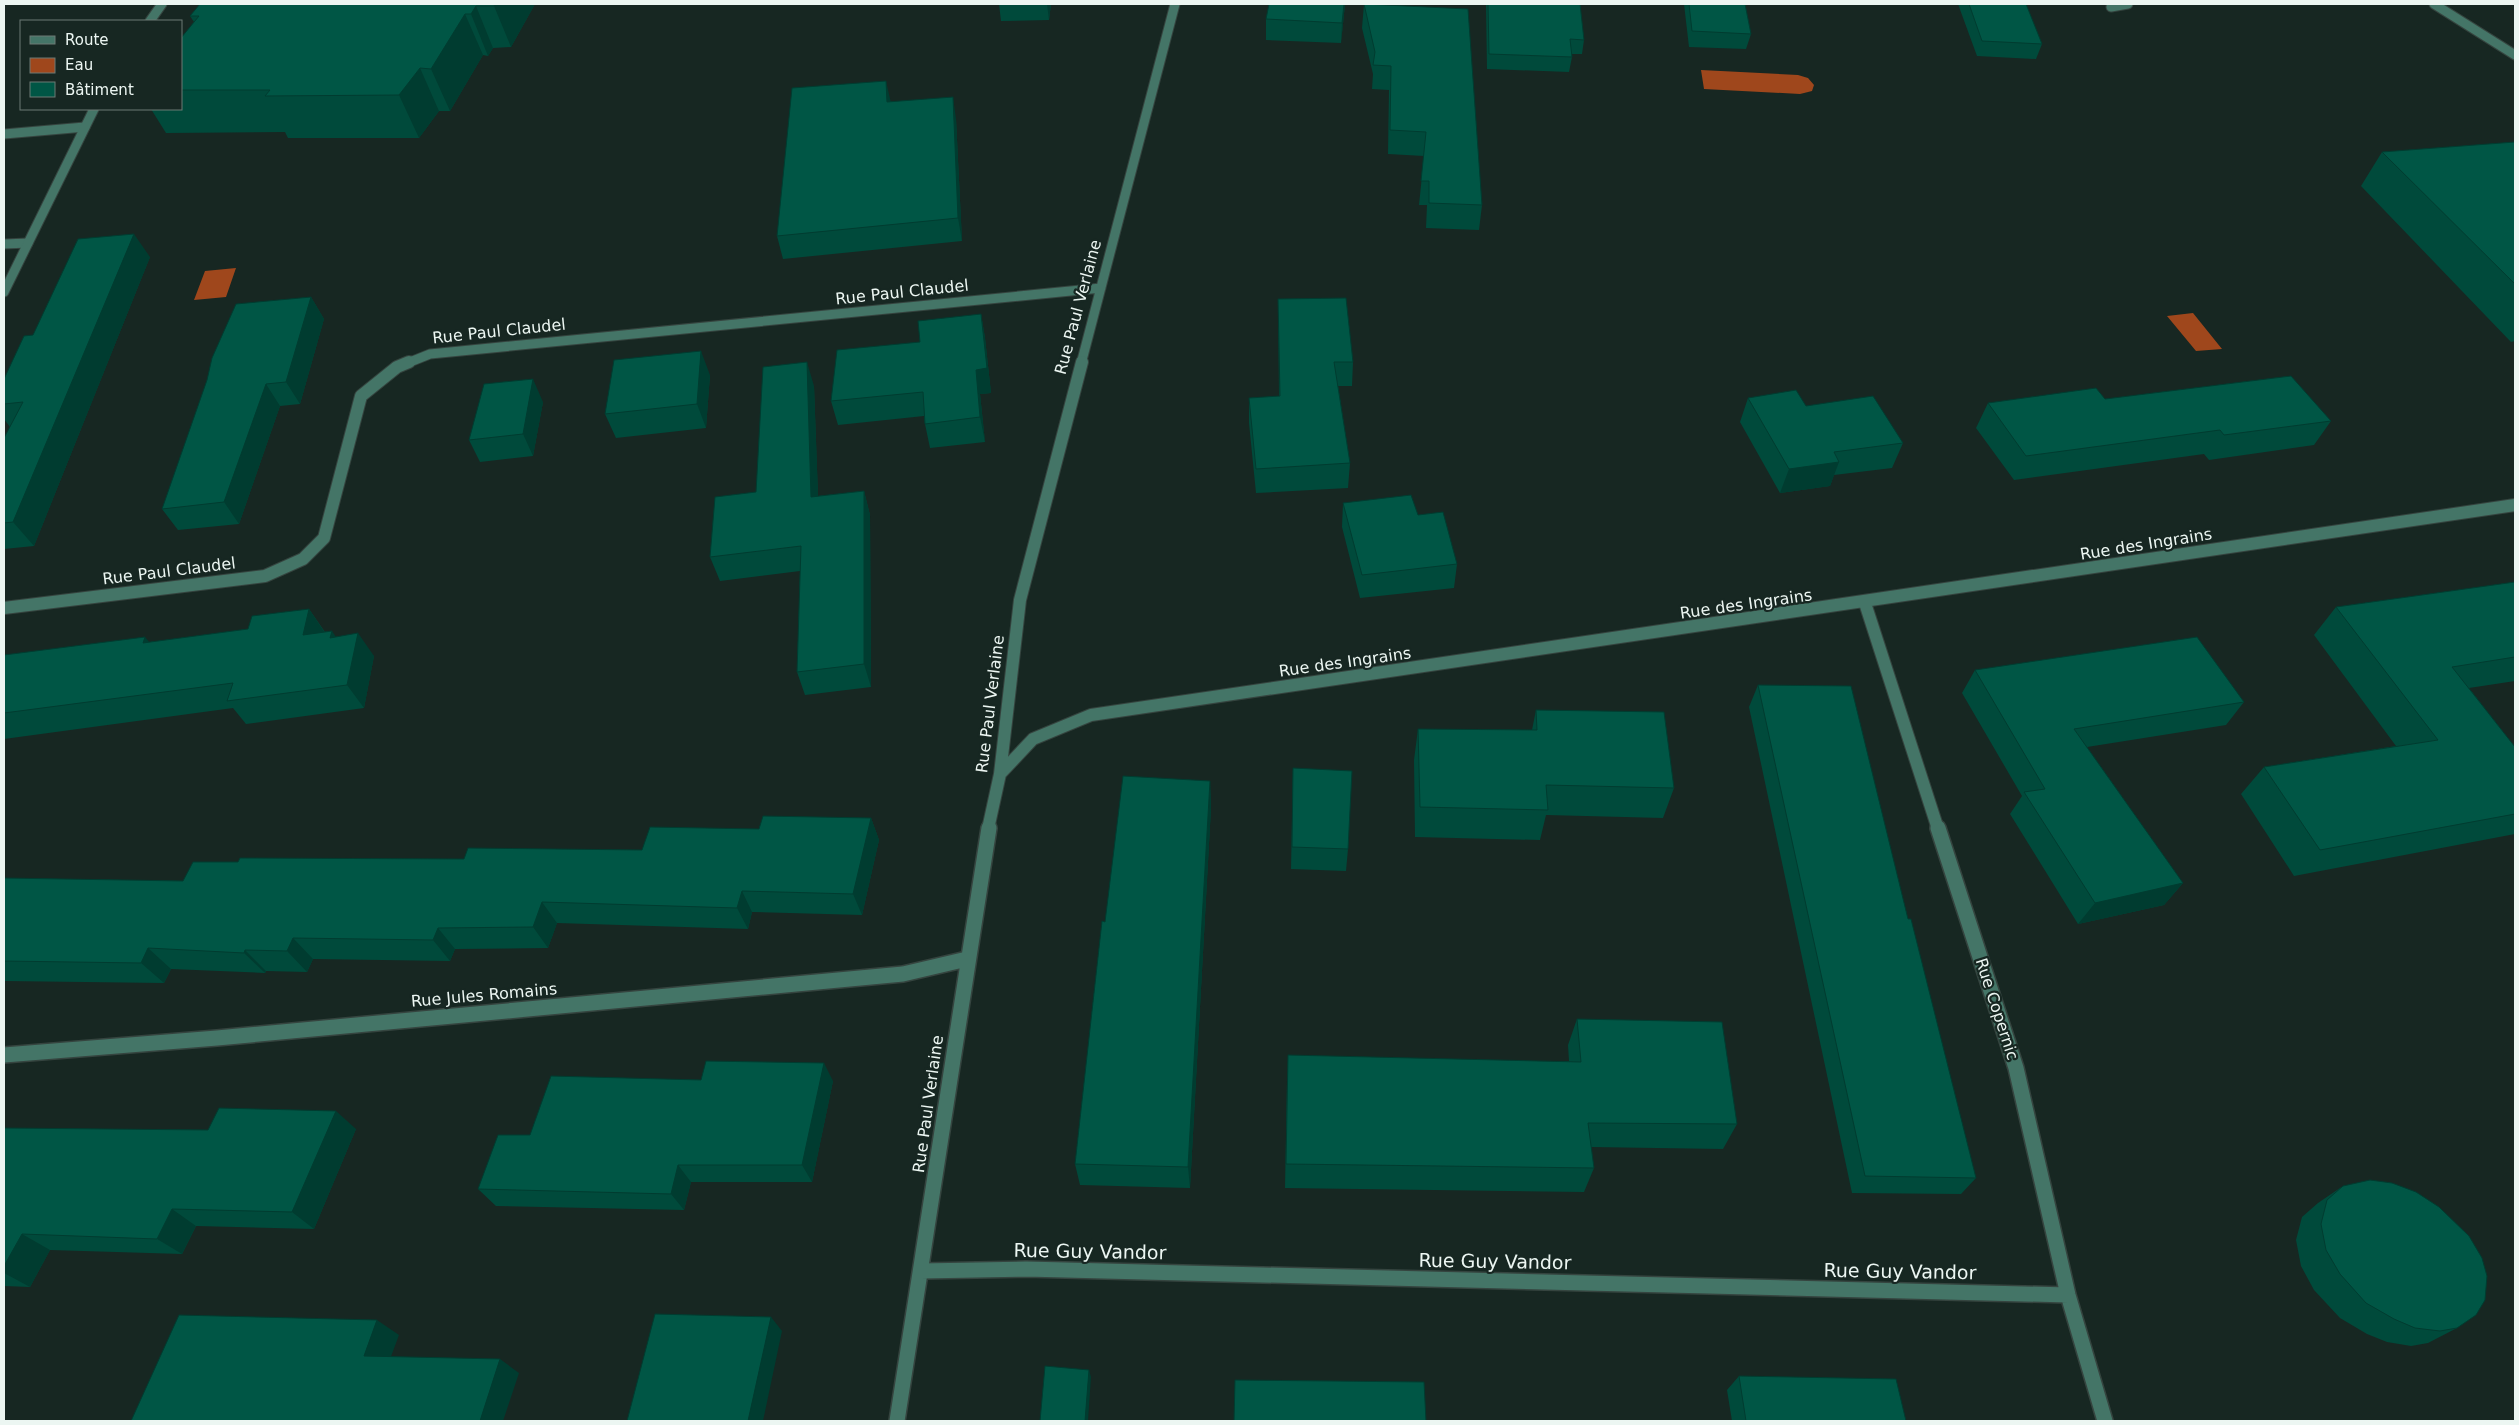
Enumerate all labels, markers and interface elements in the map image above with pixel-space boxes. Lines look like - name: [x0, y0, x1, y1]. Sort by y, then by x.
- legend: [20, 20, 182, 110]
- text: Route: [65, 31, 109, 49]
- text: Eau: [65, 56, 93, 74]
- text: Bâtiment: [65, 81, 134, 99]
- street label: Rue Paul Verlaine: [1051, 238, 1105, 376]
- street label: Rue Paul Claudel: [834, 276, 970, 308]
- street label: Rue Paul Claudel: [431, 315, 567, 347]
- street label: Rue des Ingrains: [2079, 524, 2213, 564]
- street label: Rue Paul Claudel: [101, 553, 237, 589]
- street label: Rue des Ingrains: [1679, 585, 1813, 623]
- street label: Rue Paul Verlaine: [972, 634, 1008, 774]
- street label: Rue des Ingrains: [1278, 643, 1412, 681]
- street label: Rue Copernic: [1972, 956, 2022, 1062]
- street label: Rue Jules Romains: [410, 979, 558, 1011]
- street label: Rue Paul Verlaine: [909, 1034, 947, 1174]
- street label: Rue Guy Vandor: [1013, 1239, 1167, 1263]
- street label: Rue Guy Vandor: [1418, 1249, 1572, 1273]
- street label: Rue Guy Vandor: [1823, 1259, 1977, 1283]

